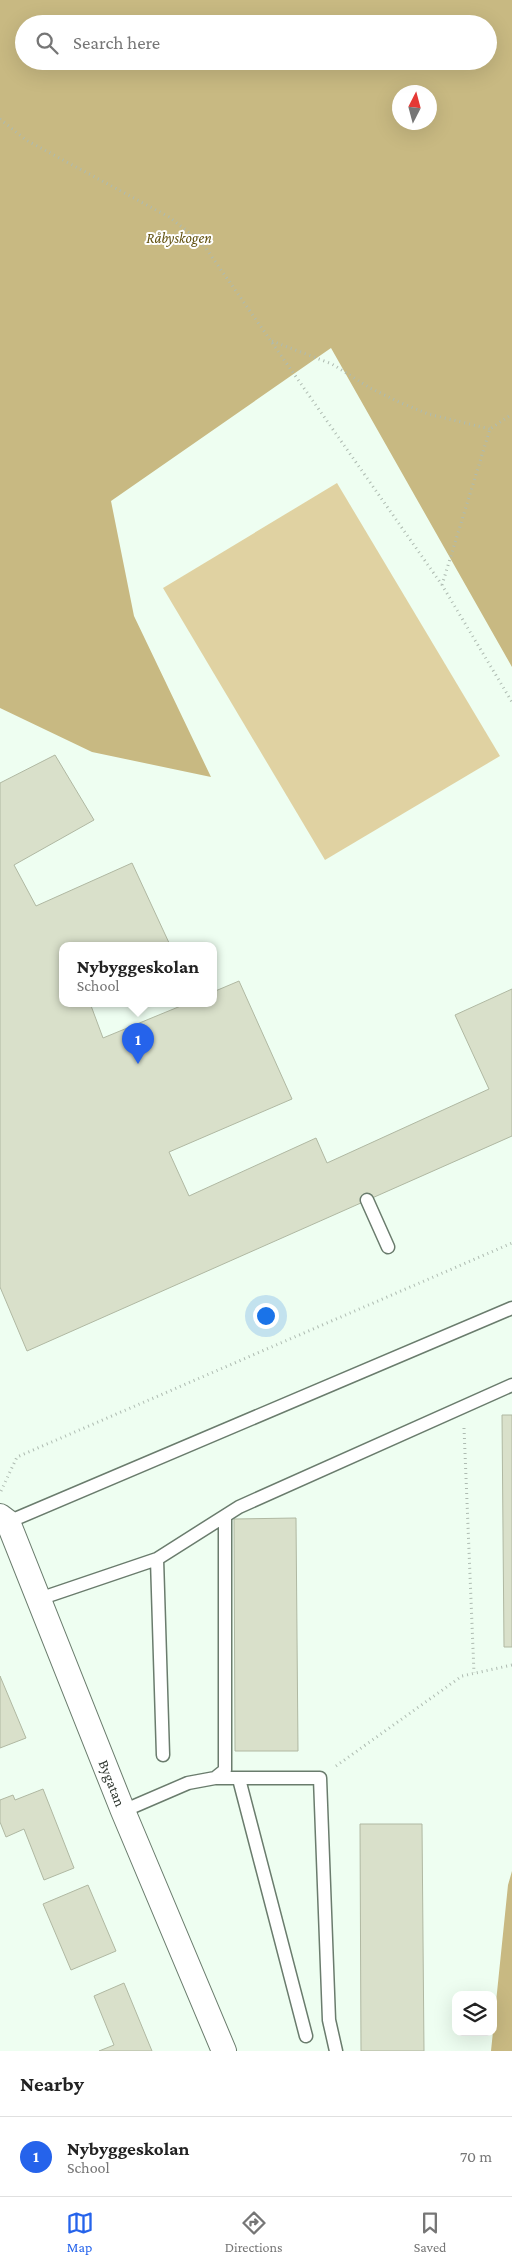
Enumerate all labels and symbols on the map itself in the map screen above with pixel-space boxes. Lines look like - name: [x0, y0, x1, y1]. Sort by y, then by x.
- north arrow: [392, 85, 437, 130]
- park label: Råbyskogen: [146, 230, 212, 247]
- pin: 1: [122, 1023, 154, 1064]
- your location: [253, 1303, 279, 1329]
- street label: Bygatan: [95, 1757, 128, 1809]

